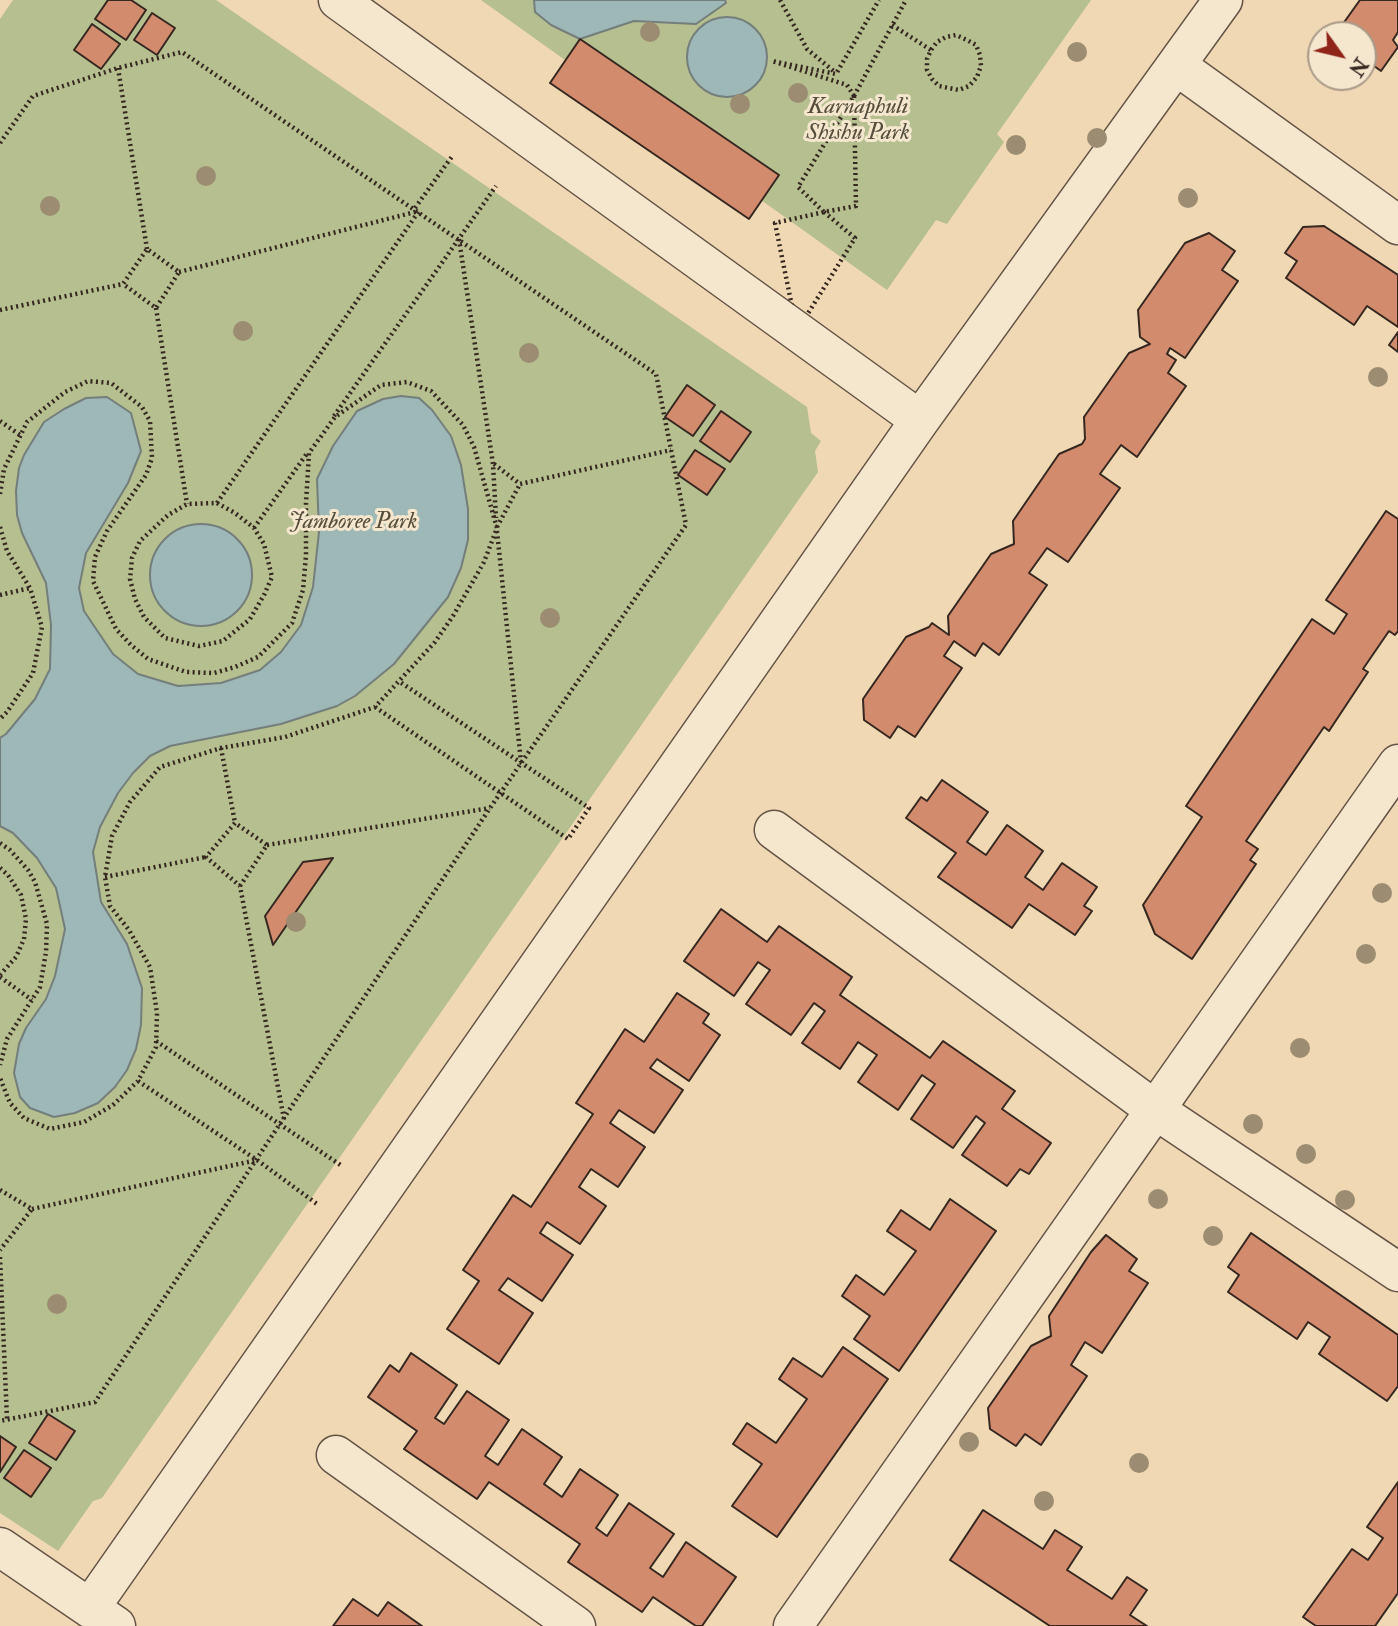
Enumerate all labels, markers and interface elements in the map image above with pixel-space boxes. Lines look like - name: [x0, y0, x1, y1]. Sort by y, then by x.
- north arrow: [1307, 21, 1377, 91]
- text: N: [1343, 53, 1372, 80]
- park label: Karnaphuli Shishu Park: [806, 94, 910, 148]
- park label: Jamboree Park: [289, 509, 417, 537]

